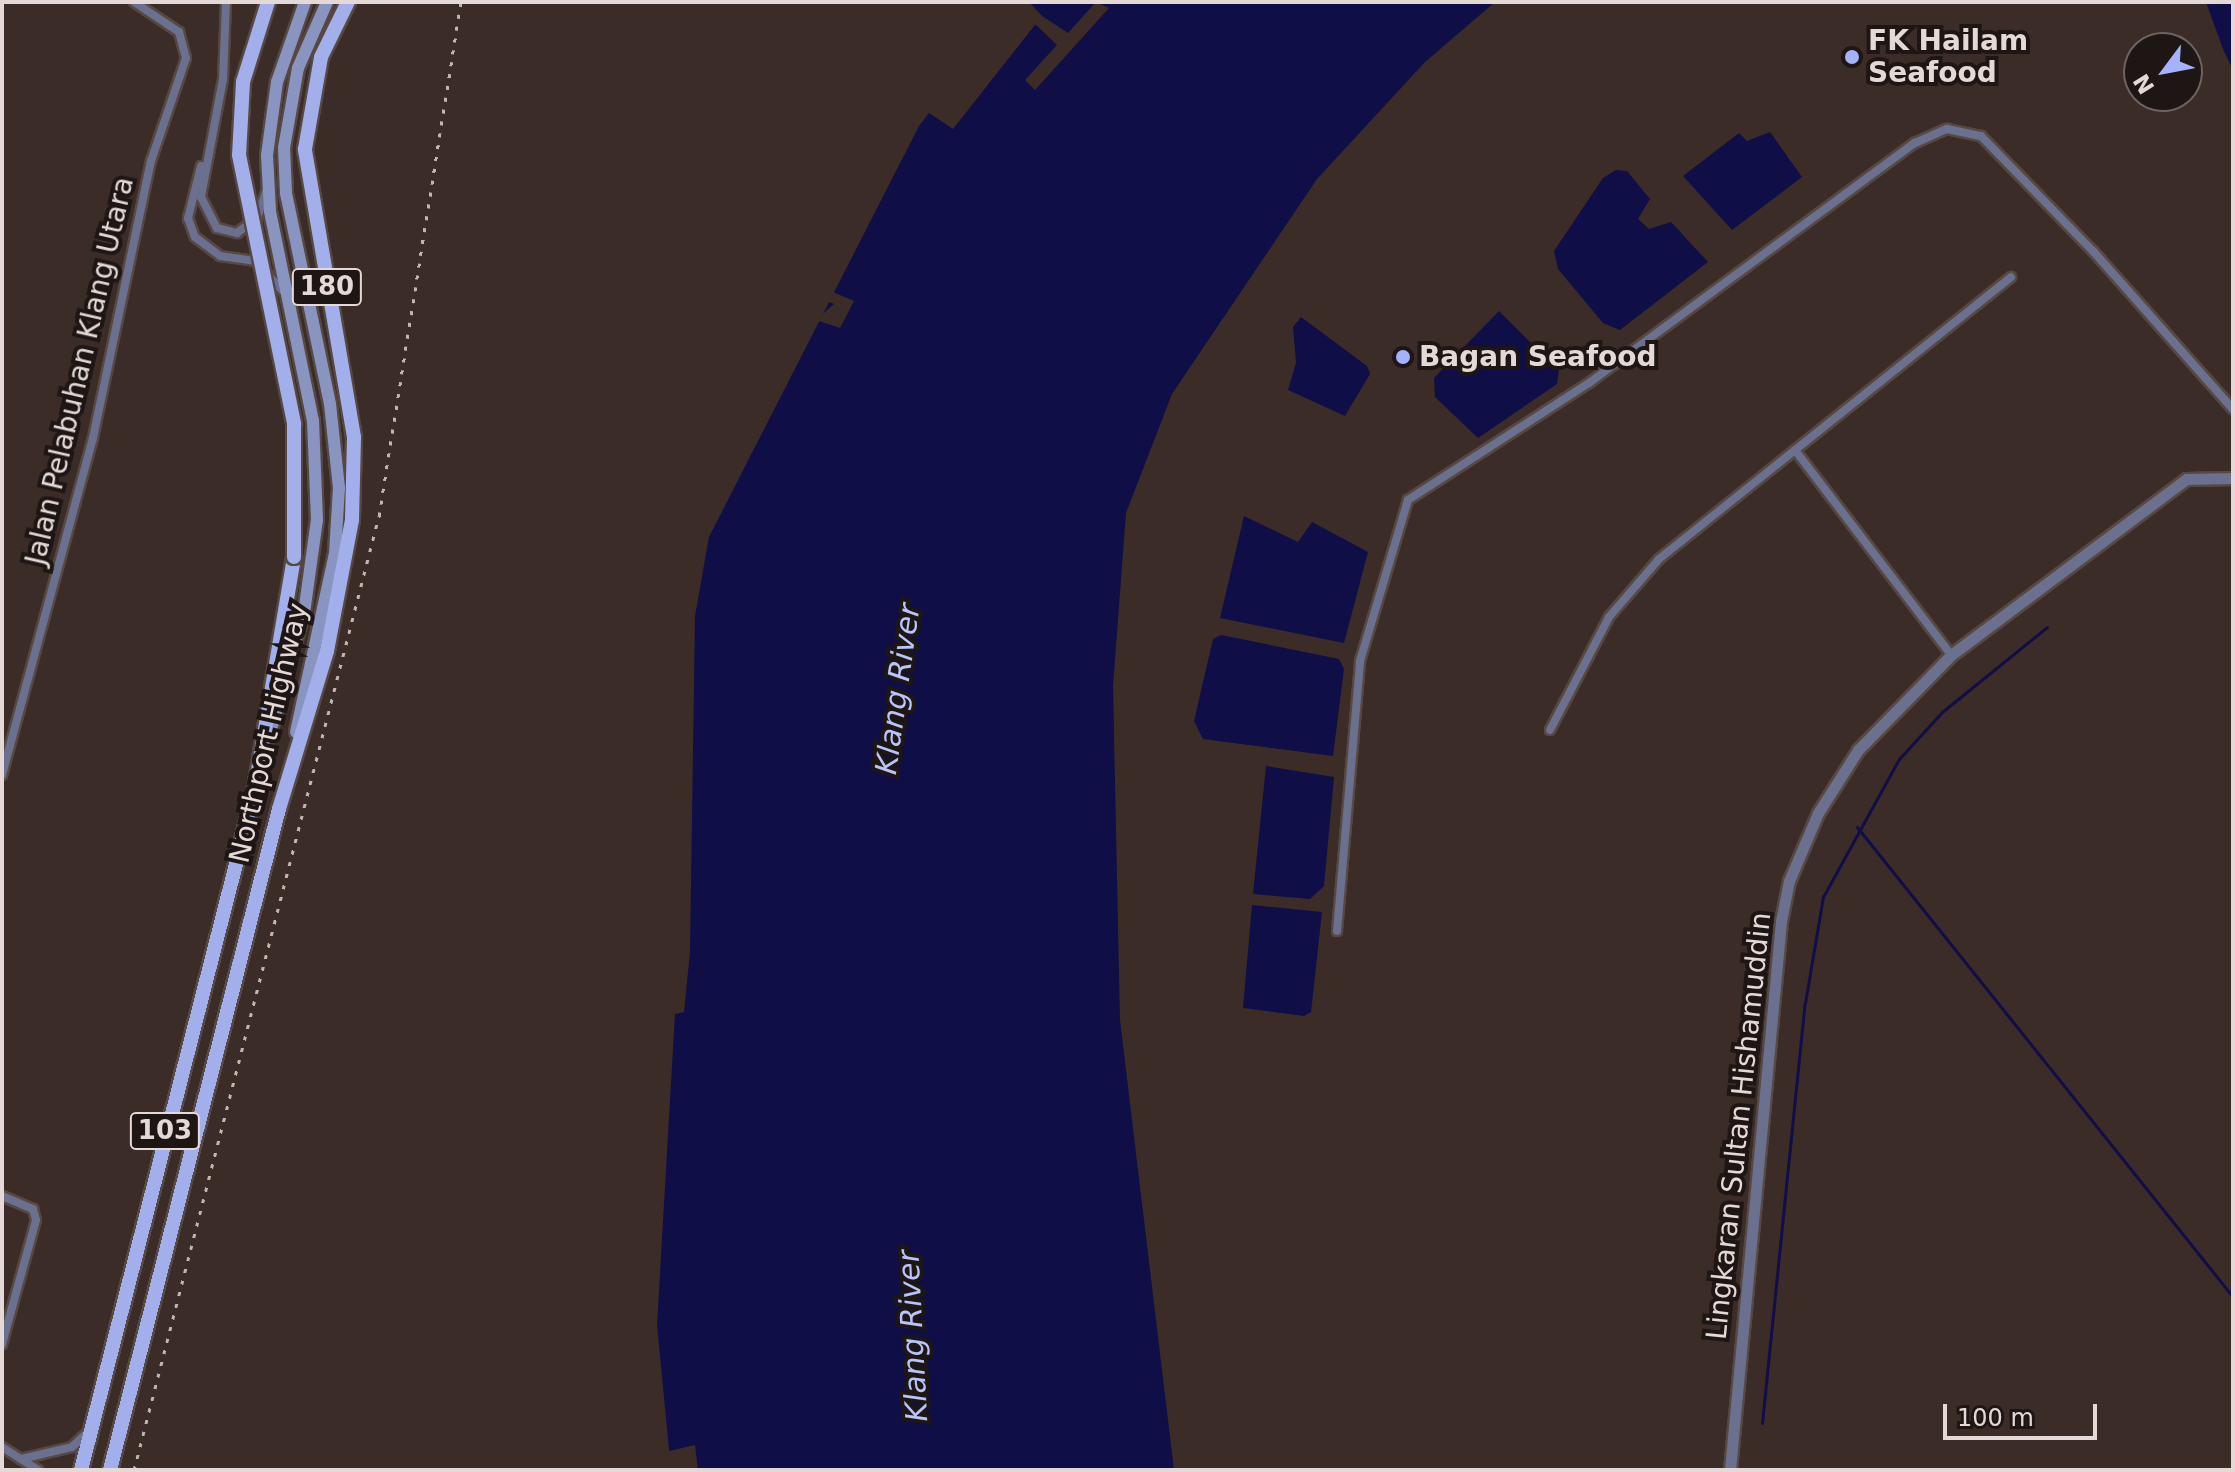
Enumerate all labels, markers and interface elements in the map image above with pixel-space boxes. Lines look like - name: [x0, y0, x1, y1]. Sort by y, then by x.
- place label: FK Hailam Seafood: [1868, 24, 2028, 90]
- north arrow: [2123, 32, 2203, 112]
- marker: FK Hailam Seafood: [1843, 48, 1861, 66]
- text: N: [2128, 69, 2159, 98]
- street label: Jalan Pelabuhan Klang Utara: [19, 174, 141, 568]
- road number: 180: [291, 265, 363, 309]
- place label: Bagan Seafood: [1419, 340, 1657, 374]
- marker: Bagan Seafood: [1394, 348, 1412, 366]
- street label: Northport Highway: [223, 600, 315, 866]
- water label: Klang River: [868, 601, 928, 777]
- street label: Lingkaran Sultan Hishamuddin: [1700, 911, 1778, 1341]
- road number: 103: [129, 1109, 201, 1153]
- water label: Klang River: [891, 1249, 935, 1423]
- scale bar: [1947, 1388, 2101, 1438]
- text: 100 m: [1957, 1404, 2034, 1432]

